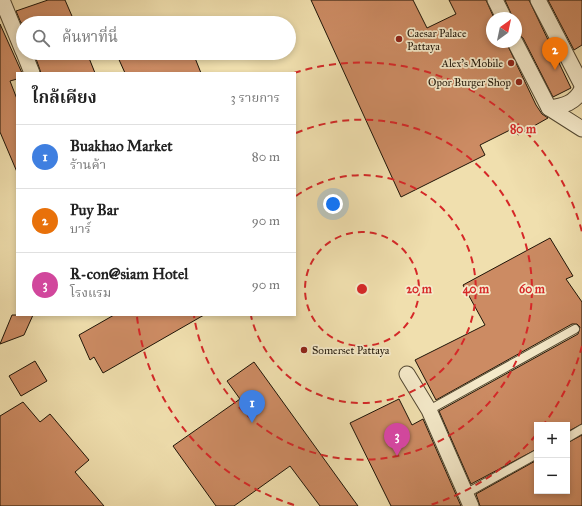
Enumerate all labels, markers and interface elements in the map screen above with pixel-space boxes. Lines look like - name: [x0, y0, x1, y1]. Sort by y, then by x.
- north arrow: [486, 12, 522, 48]
- search box: [16, 16, 296, 60]
- icon: search: [30, 27, 52, 49]
- place label: Caesar Palace Pattaya: [407, 27, 467, 53]
- text: ค้นหาที่นี่: [62, 28, 118, 46]
- marker: Caesar Palace Pattaya: [394, 34, 404, 44]
- pin: 2: [542, 37, 568, 70]
- place label: Alex's Mobile: [440, 57, 503, 70]
- marker: Alex's Mobile: [506, 58, 516, 68]
- place label: Opor Burger Shop: [428, 76, 511, 89]
- marker: Opor Burger Shop: [514, 77, 524, 87]
- text: ใกล้เคียง: [32, 87, 97, 108]
- text: 3 รายการ: [231, 90, 280, 106]
- text: 80 m: [510, 122, 537, 136]
- text: Buakhao Market: [70, 137, 173, 155]
- text: 1: [42, 149, 48, 165]
- text: 80 m: [252, 149, 280, 165]
- text: ร้านค้า: [70, 157, 106, 173]
- your location: [323, 194, 343, 214]
- text: Puy Bar: [70, 201, 119, 219]
- text: 2: [42, 213, 48, 229]
- text: 90 m: [252, 213, 280, 229]
- text: บาร์: [70, 221, 91, 237]
- text: R-con@siam Hotel: [70, 265, 188, 283]
- text: 3: [42, 277, 48, 293]
- text: 90 m: [252, 277, 280, 293]
- centre of rings: [355, 282, 369, 296]
- text: 20 m: [406, 282, 433, 296]
- text: 40 m: [463, 282, 490, 297]
- text: 60 m: [519, 282, 546, 296]
- text: โรงแรม: [70, 285, 111, 301]
- place label: Somerset Pattaya: [312, 344, 390, 357]
- marker: Somerset Pattaya: [299, 345, 309, 355]
- pin: 1: [239, 390, 265, 423]
- map controls: [534, 422, 570, 494]
- button: +: [534, 422, 570, 458]
- pin: 3: [384, 423, 410, 456]
- button: −: [534, 458, 570, 494]

